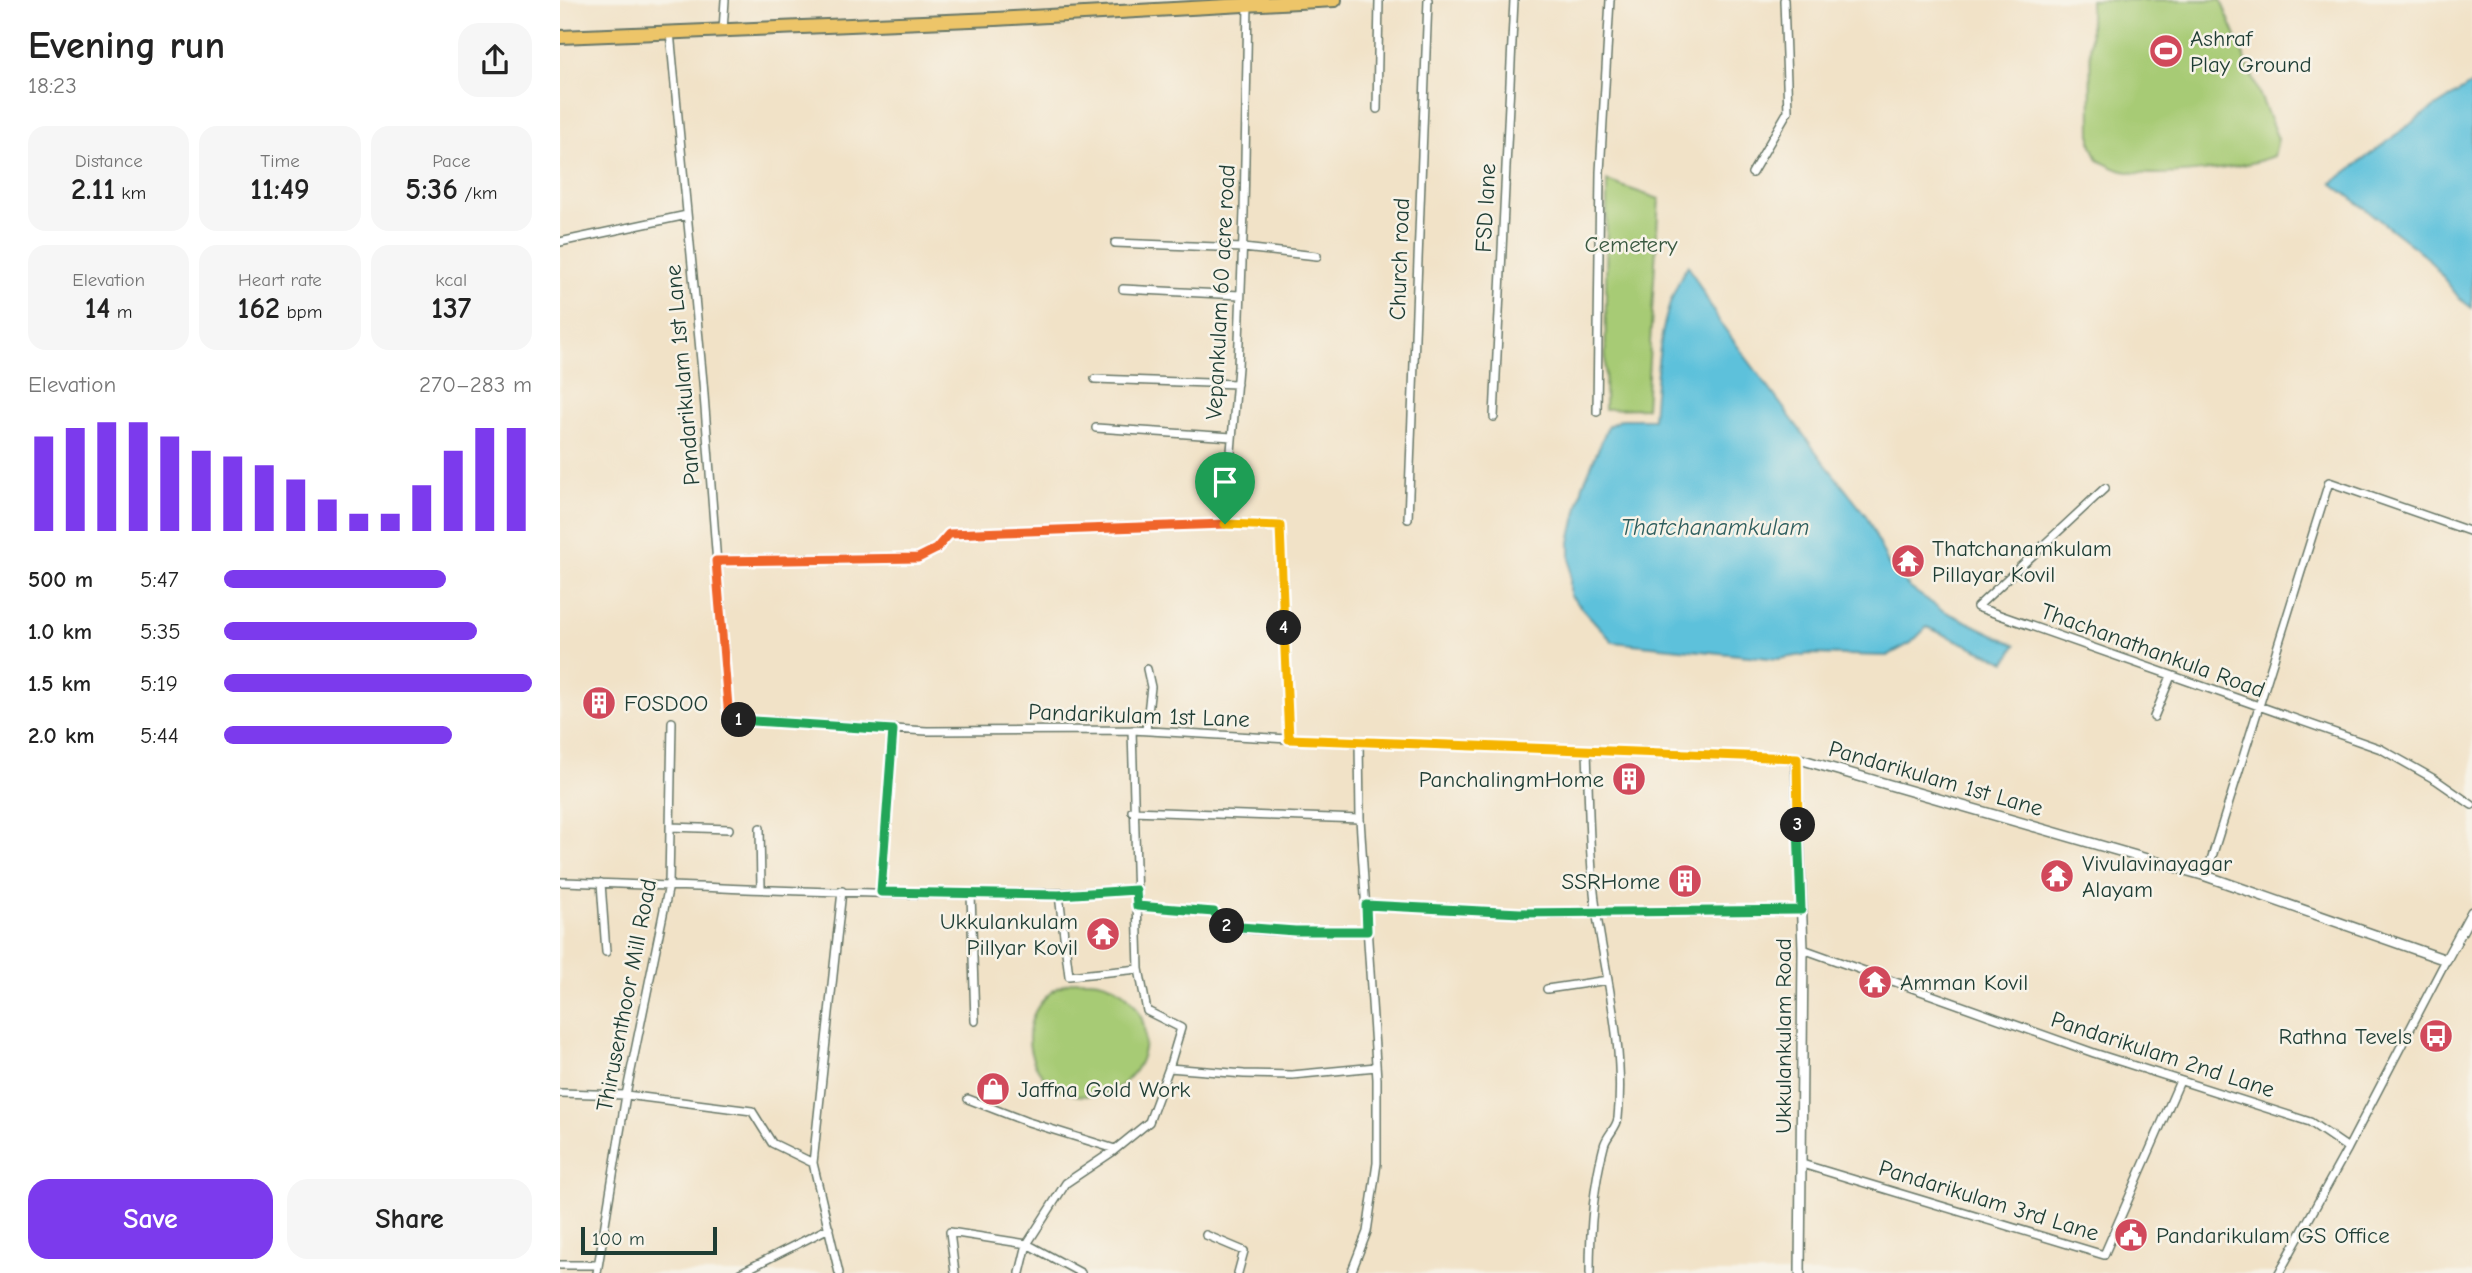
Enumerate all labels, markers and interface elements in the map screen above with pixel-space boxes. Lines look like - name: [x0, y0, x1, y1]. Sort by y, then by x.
- button: share: [458, 23, 532, 97]
- text: Evening run: [28, 24, 225, 68]
- place label: Ashraf Play Ground: [2190, 25, 2312, 78]
- sports icon: Ashraf Play Ground: [2147, 32, 2185, 70]
- text: 18:23: [28, 72, 77, 99]
- text: Distance: [75, 150, 143, 172]
- text: Time: [260, 150, 300, 172]
- text: Pace: [432, 150, 470, 172]
- street label: FSD lane: [1470, 163, 1501, 253]
- street label: Vepankulam 60 acre road: [1200, 164, 1241, 420]
- text: 2.11: [71, 172, 115, 207]
- text: 11:49: [250, 172, 310, 207]
- text: 5:36: [405, 172, 458, 207]
- text: km: [115, 182, 146, 204]
- text: /km: [458, 182, 497, 204]
- street label: Church road: [1384, 197, 1415, 321]
- park label: Cemetery: [1584, 231, 1678, 258]
- street label: Pandarikulam 1st Lane: [659, 263, 706, 486]
- text: Elevation: [72, 269, 145, 291]
- text: Heart rate: [238, 269, 322, 291]
- text: kcal: [435, 269, 467, 291]
- text: 14: [85, 291, 110, 326]
- text: 162: [238, 291, 280, 326]
- text: 137: [431, 291, 471, 326]
- text: m: [110, 301, 132, 323]
- text: bpm: [280, 301, 322, 323]
- text: Elevation: [28, 371, 116, 398]
- text: 270–283 m: [419, 371, 532, 398]
- pin: [1195, 452, 1255, 524]
- icon: arrive: [1206, 463, 1244, 501]
- water label: Thatchanamkulam: [1621, 513, 1809, 541]
- place label: Thatchanamkulam Pillayar Kovil: [1932, 535, 2112, 588]
- temple icon: Thatchanamkulam Pillayar Kovil: [1889, 542, 1927, 580]
- text: 500 m: [28, 566, 93, 593]
- text: 5:47: [140, 566, 179, 593]
- street label: Thachanathankula Road: [2037, 597, 2269, 704]
- pin: 4: [1266, 610, 1302, 646]
- text: 4: [1279, 616, 1288, 638]
- text: 1.0 km: [28, 618, 92, 645]
- text: 5:35: [140, 618, 181, 645]
- text: 1.5 km: [28, 670, 91, 697]
- text: 5:19: [140, 670, 178, 697]
- building icon: FOSDOO: [580, 684, 618, 722]
- place label: FOSDOO: [624, 690, 708, 717]
- street label: Pandarikulam 1st Lane: [1028, 698, 1250, 733]
- pin: 1: [722, 702, 756, 738]
- text: 1: [735, 708, 742, 730]
- text: 2.0 km: [28, 722, 94, 749]
- text: 5:44: [140, 722, 179, 749]
- street label: Pandarikulam 1st Lane: [1826, 735, 2046, 822]
- building icon: PanchalingmHome: [1610, 760, 1648, 798]
- place label: PanchalingmHome: [1419, 766, 1604, 793]
- pin: 3: [1780, 808, 1816, 842]
- text: 3: [1793, 813, 1802, 835]
- place label: Vivulavinayagar Alayam: [2082, 850, 2233, 903]
- temple icon: Vivulavinayagar Alayam: [2038, 857, 2076, 895]
- building icon: SSRHome: [1666, 862, 1704, 900]
- place label: SSRHome: [1562, 868, 1660, 895]
- street label: Thirusenthoor Mill Road: [591, 877, 662, 1114]
- place label: Ukkulankulam Pillyar Kovil: [940, 908, 1078, 961]
- pin: 2: [1210, 908, 1244, 944]
- text: 2: [1222, 914, 1231, 936]
- temple icon: Ukkulankulam Pillyar Kovil: [1084, 915, 1122, 953]
- street label: Ukkulankulam Road: [1770, 938, 1797, 1134]
- temple icon: Amman Kovil: [1856, 963, 1894, 1001]
- place label: Amman Kovil: [1900, 969, 2028, 996]
- street label: Pandarikulam 2nd Lane: [2048, 1006, 2278, 1103]
- bus stop icon: Rathna Tevels: [2417, 1017, 2455, 1055]
- place label: Rathna Tevels: [2279, 1023, 2412, 1050]
- shop icon: Jaffna Gold Work: [974, 1070, 1012, 1108]
- place label: Jaffna Gold Work: [1018, 1076, 1190, 1103]
- street label: Pandarikulam 3rd Lane: [1876, 1154, 2102, 1247]
- button: Save: [28, 1179, 273, 1259]
- button: Share: [287, 1179, 532, 1259]
- public building icon: Pandarikulam GS Office: [2112, 1216, 2150, 1254]
- place label: Pandarikulam GS Office: [2156, 1222, 2390, 1249]
- scale bar: [581, 1224, 718, 1256]
- text: 100 m: [592, 1228, 645, 1250]

